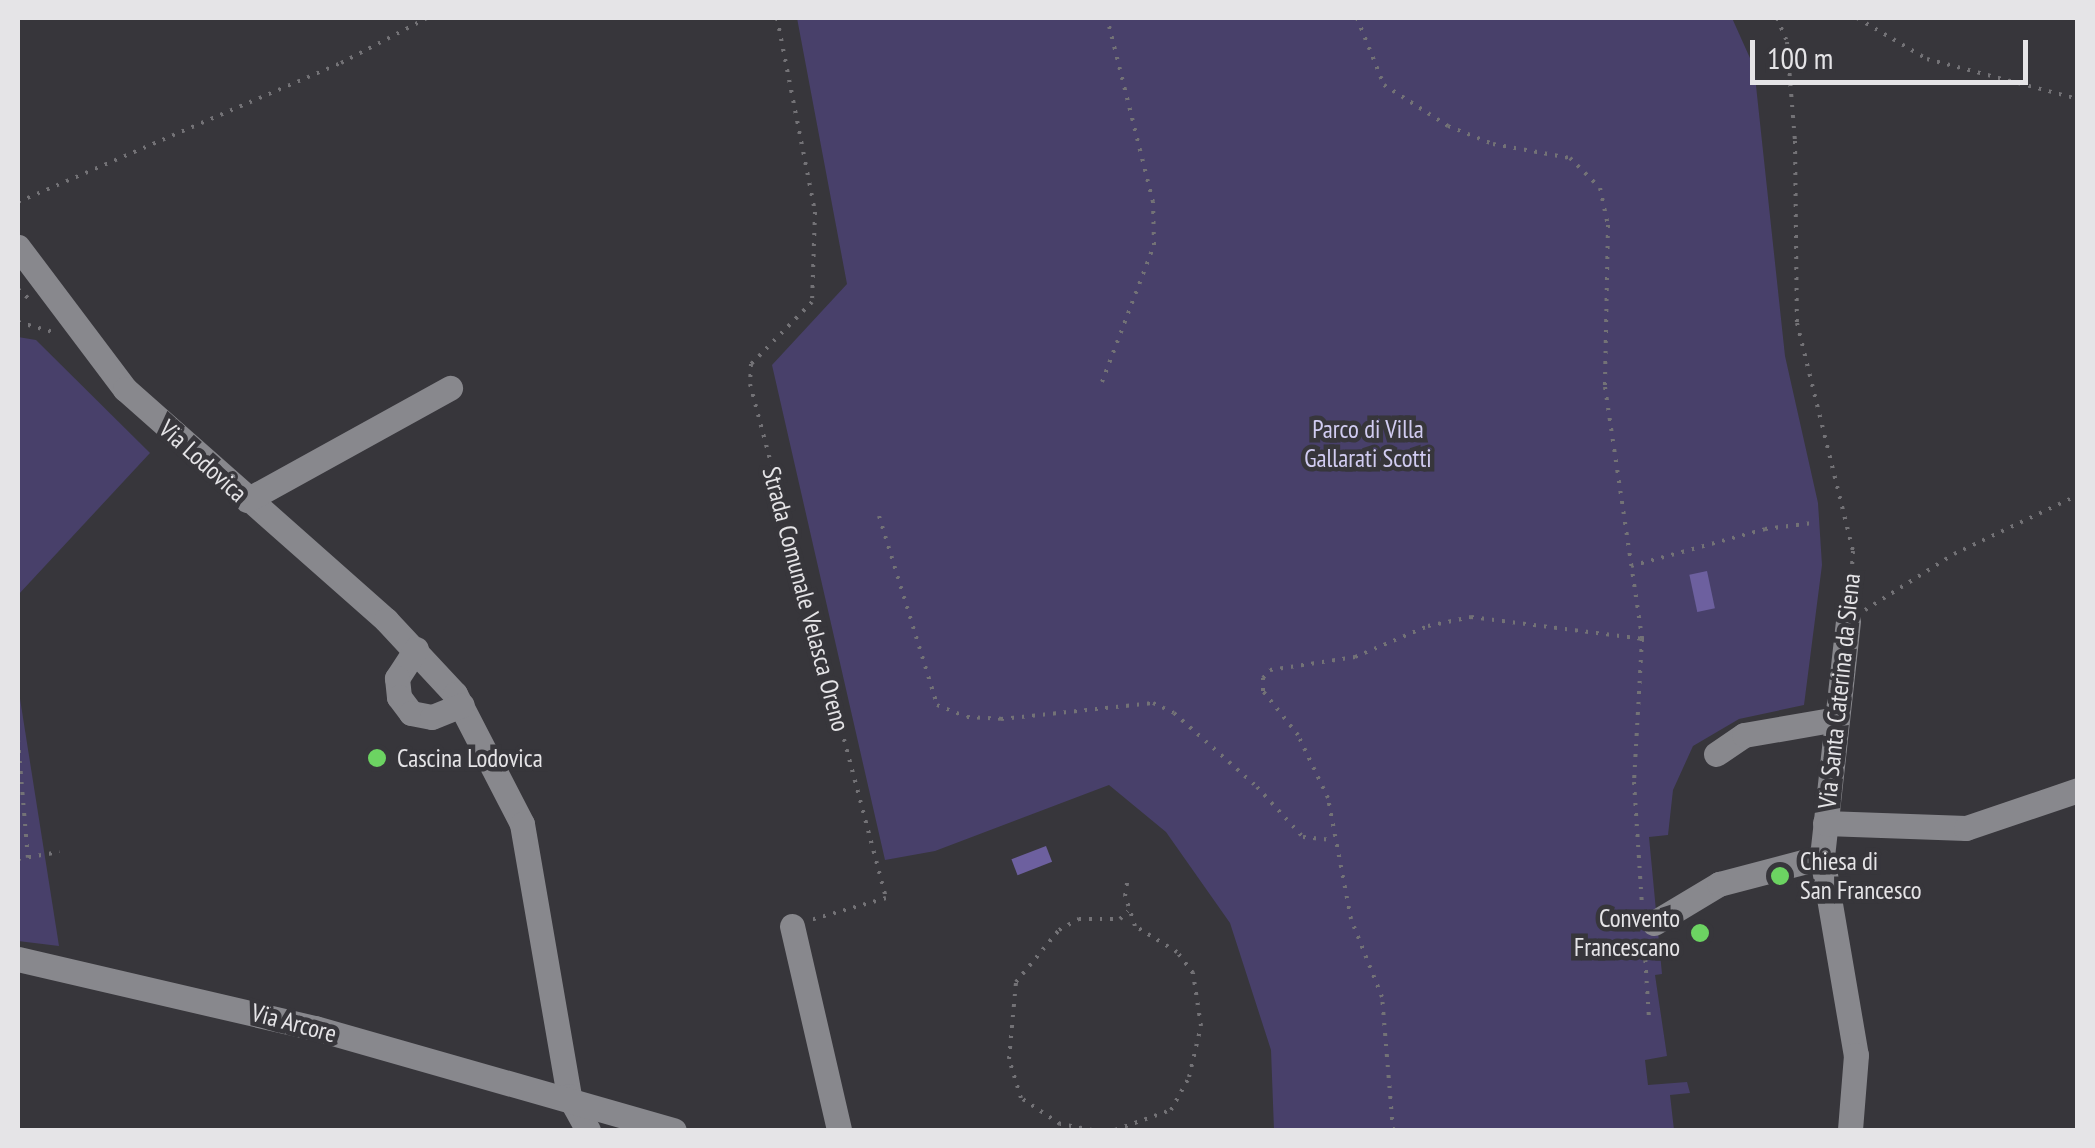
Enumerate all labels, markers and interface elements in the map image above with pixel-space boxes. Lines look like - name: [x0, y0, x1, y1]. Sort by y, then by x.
- scale bar: [1755, 20, 2032, 82]
- text: 100 m: [1767, 38, 1833, 77]
- street label: Via Lodovica: [153, 414, 253, 508]
- park label: Parco di Villa Gallarati Scotti: [1304, 415, 1432, 474]
- street label: Strada Comunale Velasca Oreno: [756, 463, 856, 735]
- street label: Via Santa Caterina da Siena: [1812, 572, 1866, 810]
- place label: Cascina Lodovica: [397, 743, 543, 773]
- marker: Cascina Lodovica: [366, 747, 388, 769]
- place label: Chiesa di San Francesco: [1800, 847, 1922, 906]
- marker: Chiesa di San Francesco: [1769, 865, 1791, 887]
- place label: Convento Francescano: [1574, 904, 1680, 963]
- marker: Convento Francescano: [1689, 922, 1711, 944]
- street label: Via Arcore: [248, 997, 340, 1049]

